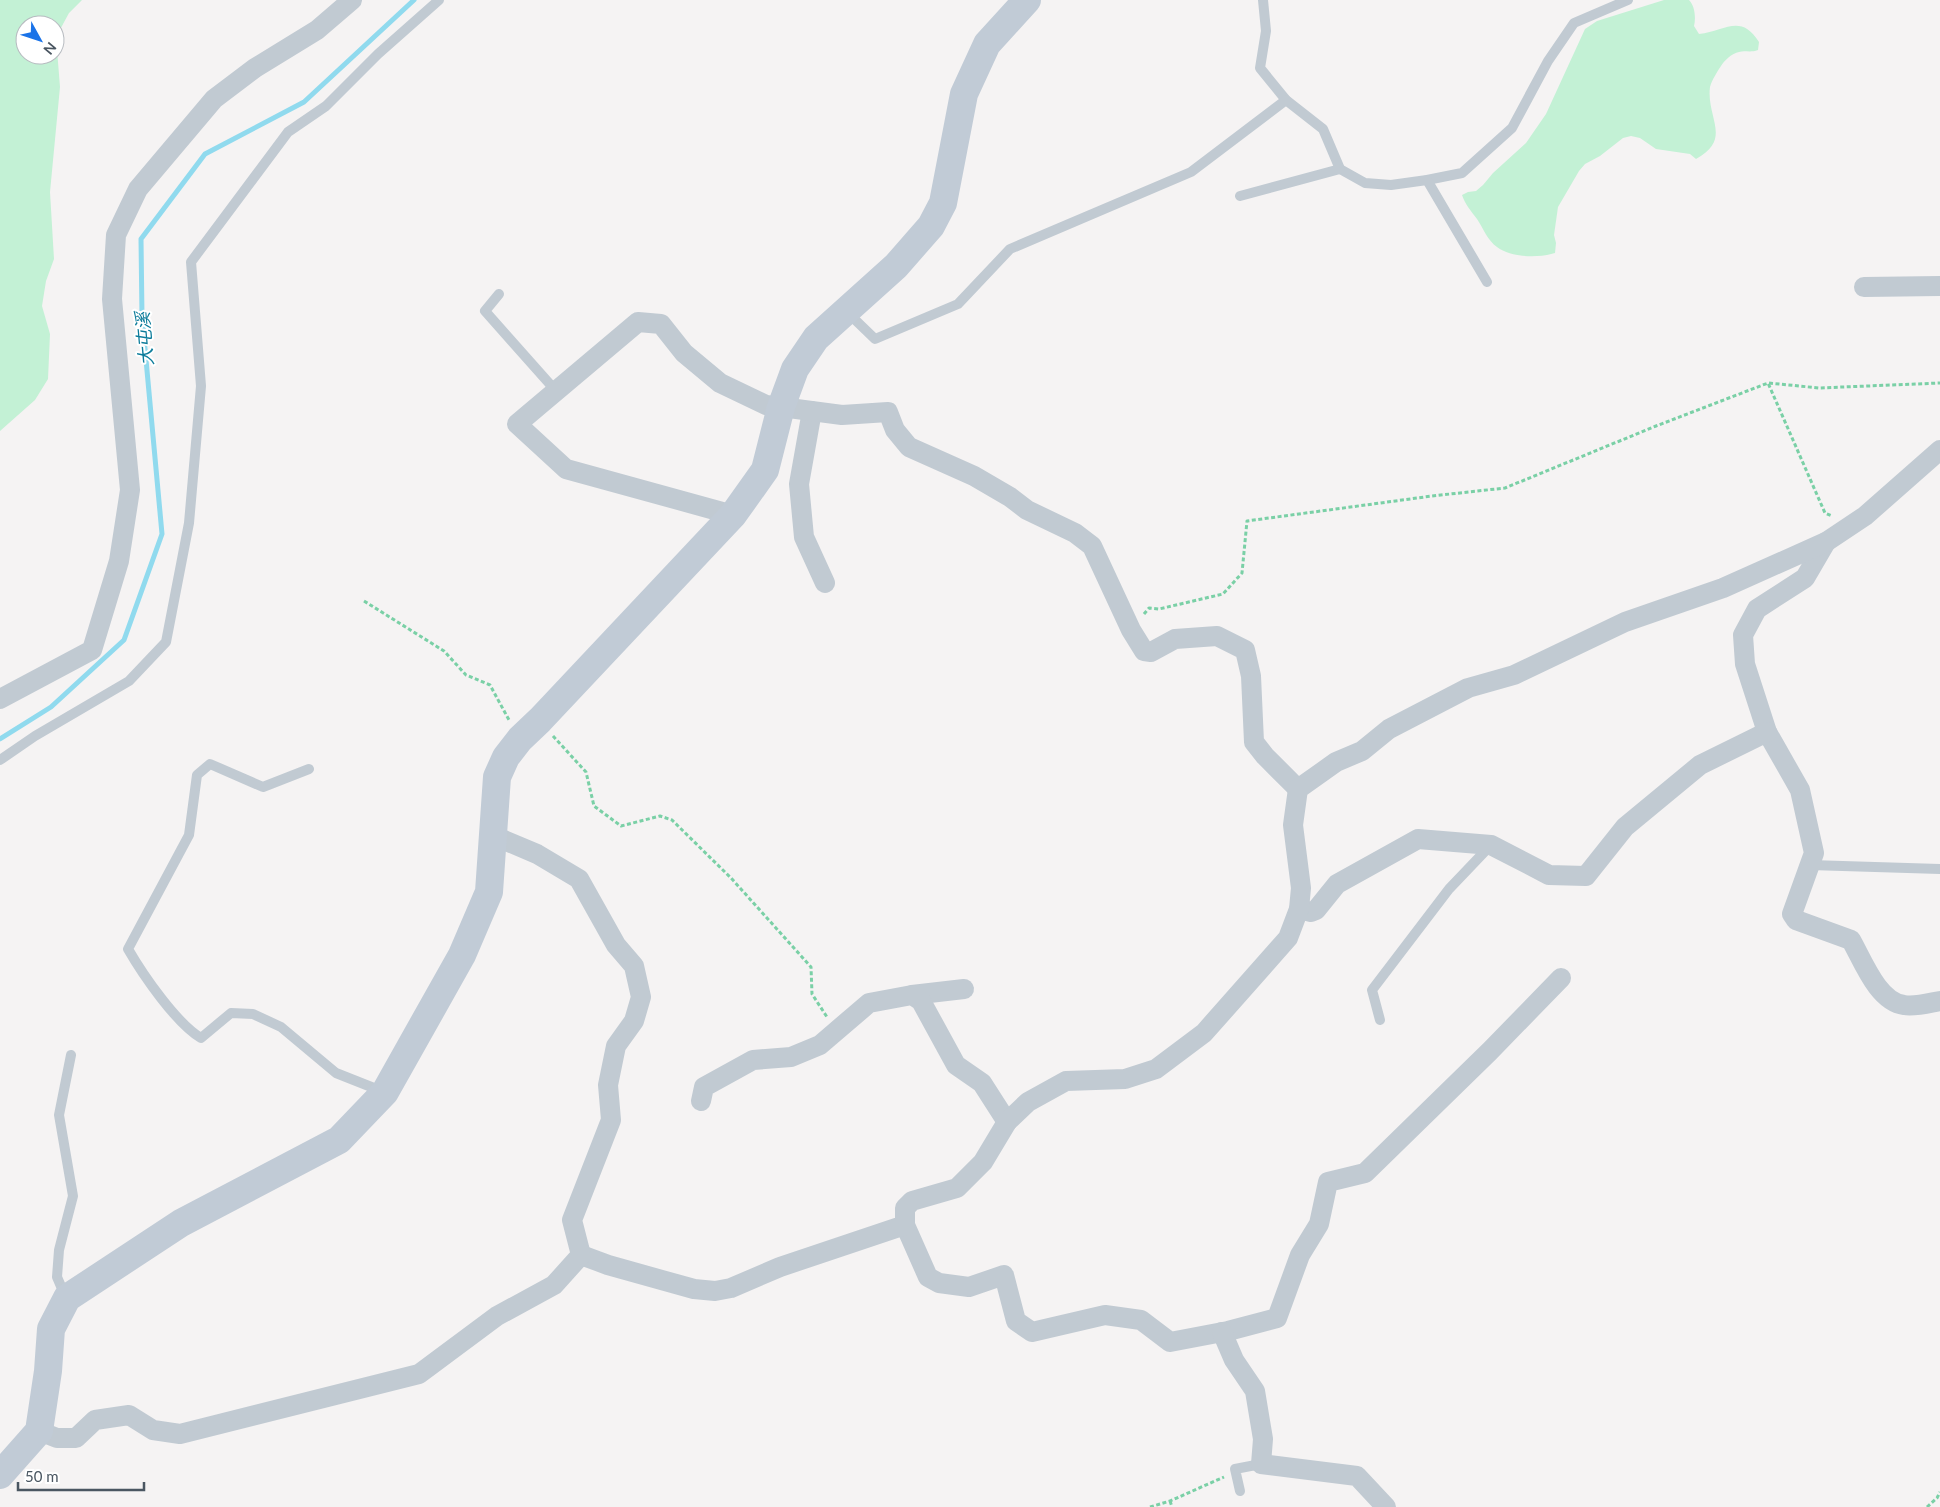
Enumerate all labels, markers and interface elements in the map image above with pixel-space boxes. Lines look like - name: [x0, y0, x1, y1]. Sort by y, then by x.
- north arrow: [15, 15, 65, 65]
- text: N: [40, 39, 60, 58]
- water label: 大屯溪: [130, 308, 157, 367]
- scale bar: [18, 1460, 144, 1492]
- text: 50 m: [25, 1467, 59, 1485]

